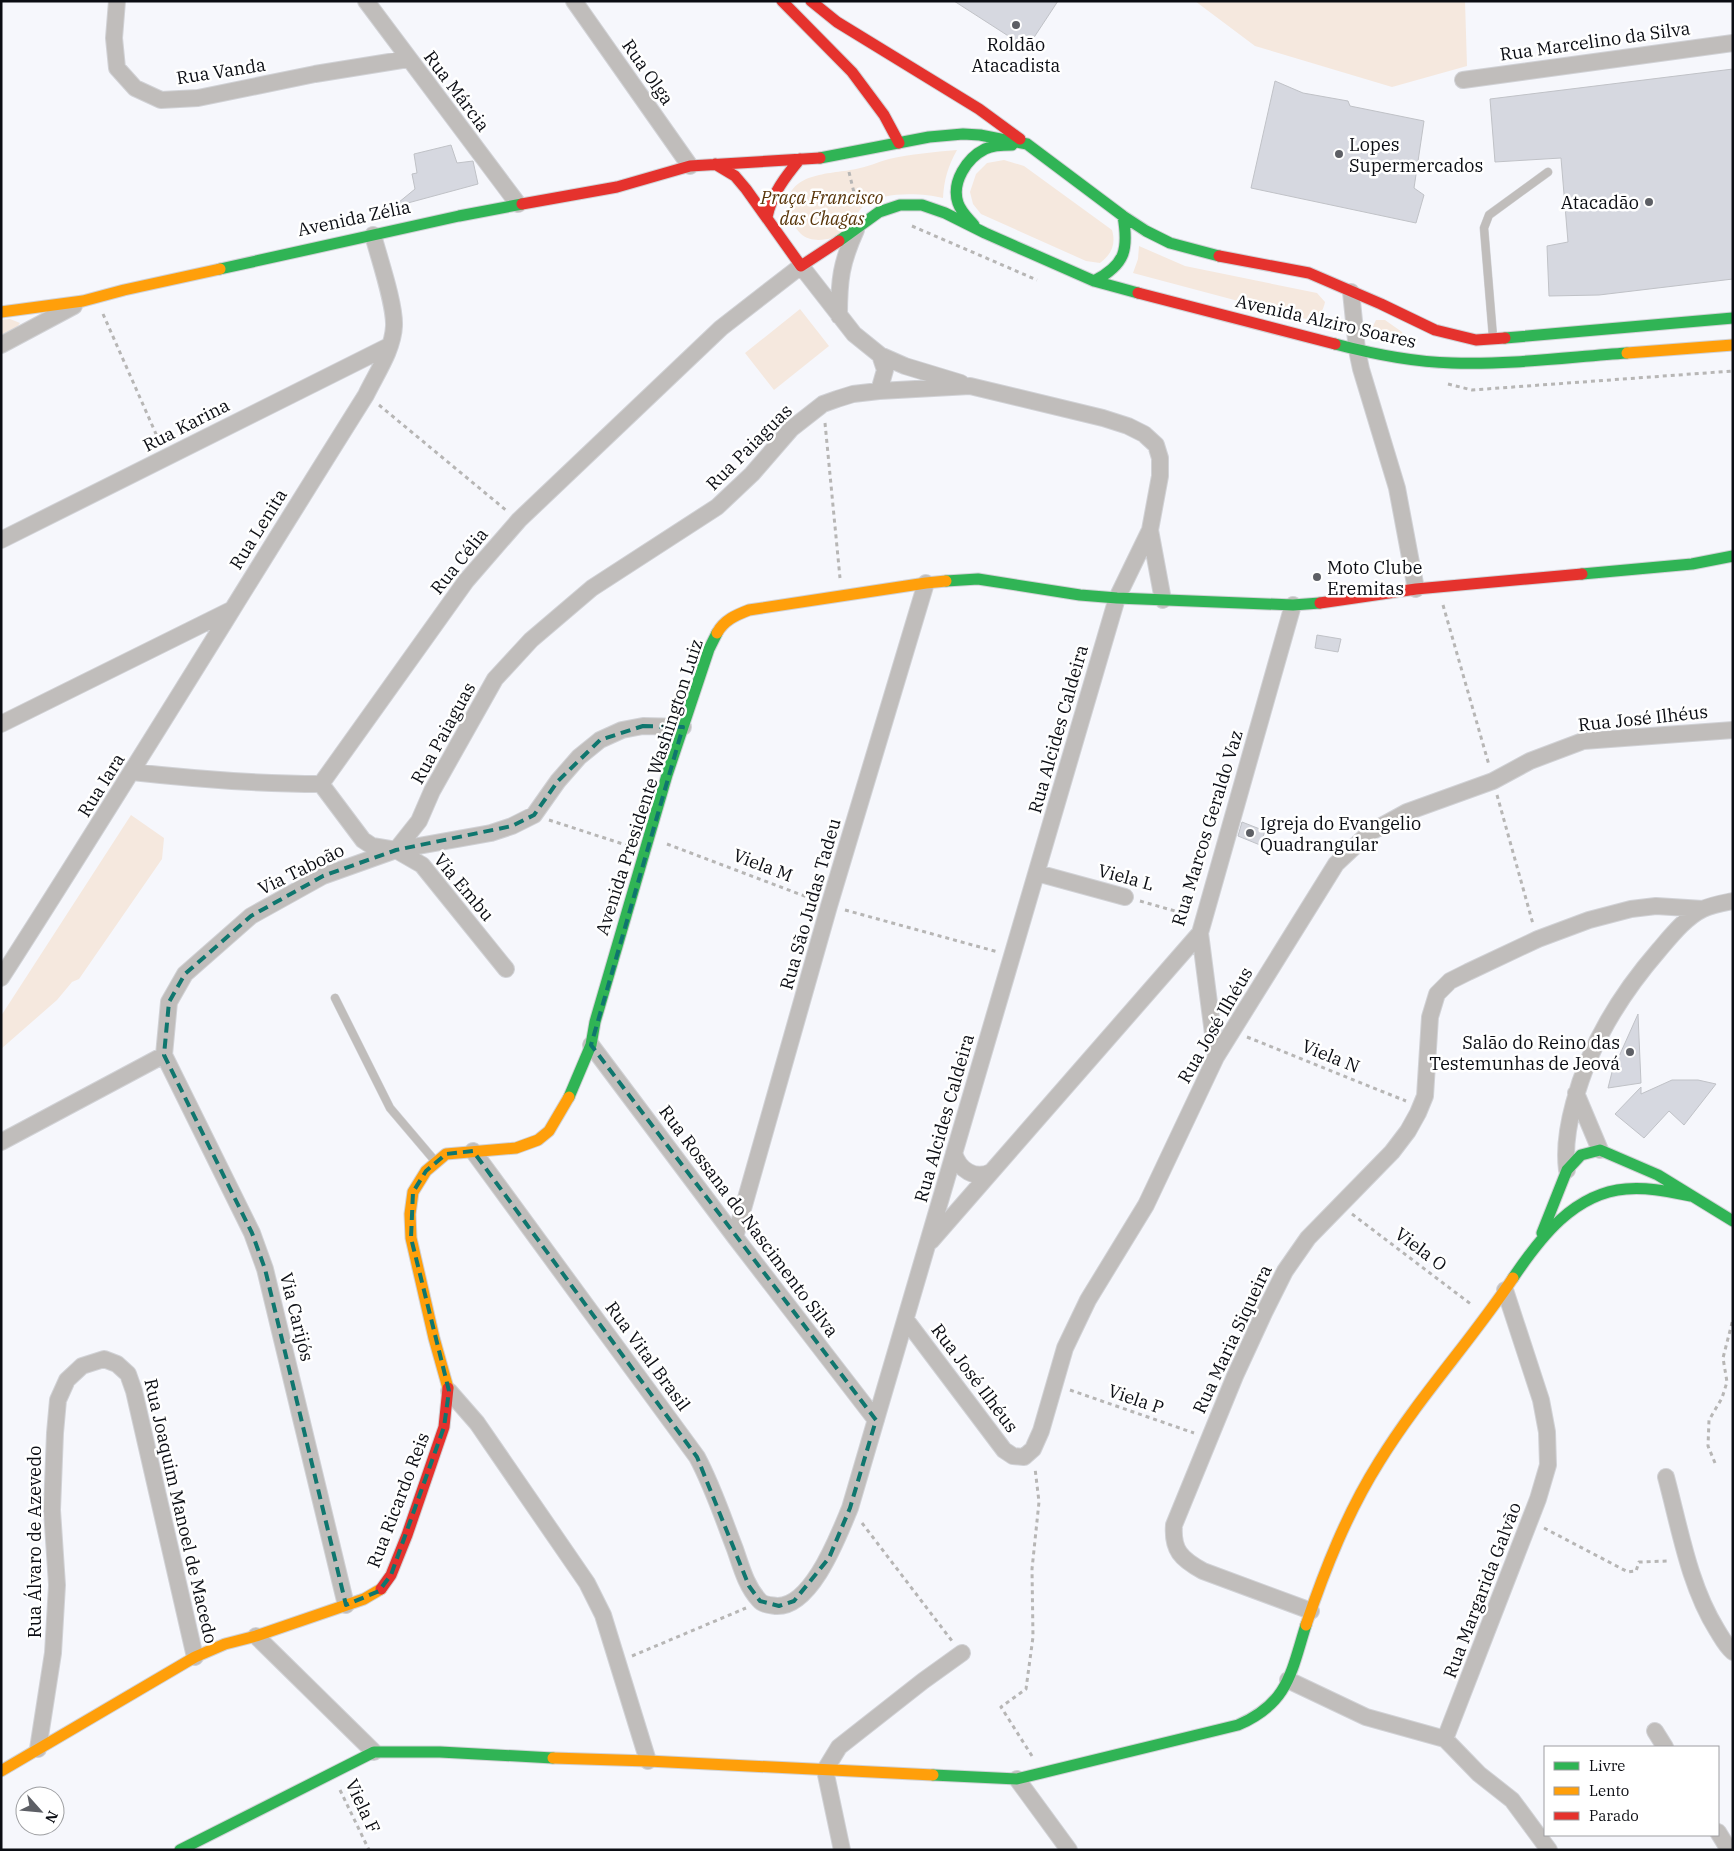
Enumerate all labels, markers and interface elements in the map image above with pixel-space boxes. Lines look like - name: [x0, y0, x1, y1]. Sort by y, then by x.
- street label: Rua Marcelino da Silva: [1498, 16, 1692, 66]
- marker: Roldão Atacadista: [1010, 19, 1022, 31]
- place label: Roldão Atacadista: [972, 33, 1061, 77]
- street label: Rua Olga: [617, 35, 679, 109]
- street label: Rua Márcia: [419, 46, 495, 136]
- street label: Rua Vanda: [175, 53, 267, 89]
- place label: Lopes Supermercados: [1349, 133, 1483, 177]
- marker: Lopes Supermercados: [1333, 148, 1345, 160]
- park label: Praça Francisco das Chagas: [760, 186, 883, 230]
- place label: Atacadão: [1561, 191, 1639, 214]
- street label: Avenida Zélia: [295, 195, 413, 241]
- marker: Atacadão: [1643, 196, 1655, 208]
- street label: Avenida Alziro Soares: [1233, 289, 1419, 353]
- street label: Rua Karina: [139, 393, 233, 457]
- street label: Rua Paiaguas: [701, 399, 797, 495]
- street label: Rua Lenita: [224, 484, 292, 574]
- street label: Rua Célia: [425, 523, 493, 599]
- place label: Moto Clube Eremitas: [1327, 556, 1422, 600]
- marker: Moto Clube Eremitas: [1311, 571, 1323, 583]
- street label: Avenida Presidente Washington Luiz: [590, 636, 708, 938]
- street label: Rua Alcides Caldeira: [1023, 642, 1093, 816]
- street label: Rua Paiaguas: [406, 678, 480, 788]
- street label: Rua José Ilhéus: [1577, 700, 1709, 736]
- street label: Rua Marcos Geraldo Vaz: [1166, 727, 1248, 929]
- street label: Rua Iara: [72, 749, 130, 821]
- place label: Igreja do Evangelio Quadrangular: [1260, 812, 1421, 856]
- street label: Rua São Judas Tadeu: [774, 816, 846, 992]
- marker: Igreja do Evangelio Quadrangular: [1244, 827, 1256, 839]
- street label: Via Taboão: [254, 838, 348, 900]
- street label: Viela M: [730, 843, 796, 887]
- street label: Via Embu: [429, 848, 499, 926]
- street label: Viela L: [1095, 859, 1157, 895]
- street label: Rua José Ilhéus: [1172, 963, 1258, 1087]
- street label: Rua Alcides Caldeira: [909, 1031, 979, 1205]
- place label: Salão do Reino das Testemunhas de Jeová: [1429, 1031, 1620, 1075]
- street label: Viela N: [1299, 1034, 1363, 1078]
- marker: Salão do Reino das Testemunhas de Jeová: [1624, 1046, 1636, 1058]
- street label: Rua Rossana do Nascimento Silva: [654, 1100, 844, 1342]
- street label: Viela O: [1390, 1222, 1452, 1276]
- street label: Rua Maria Siqueira: [1187, 1261, 1277, 1417]
- street label: Via Carijós: [275, 1270, 319, 1364]
- street label: Rua Vital Brasil: [601, 1297, 695, 1415]
- street label: Rua José Ilhéus: [927, 1319, 1023, 1437]
- street label: Rua Joaquim Manoel de Macedo: [139, 1376, 223, 1646]
- street label: Viela P: [1105, 1379, 1167, 1419]
- street label: Rua Ricardo Reis: [362, 1429, 434, 1571]
- street label: Rua Álvaro de Azevedo: [23, 1446, 46, 1638]
- street label: Rua Margarida Galvão: [1438, 1499, 1526, 1681]
- legend: [1544, 1746, 1719, 1836]
- text: Livre: [1589, 1756, 1625, 1775]
- street label: Viela F: [340, 1775, 386, 1837]
- text: Lento: [1589, 1781, 1629, 1800]
- north arrow: [15, 1786, 65, 1836]
- text: Parado: [1589, 1806, 1639, 1825]
- text: N: [41, 1808, 62, 1826]

